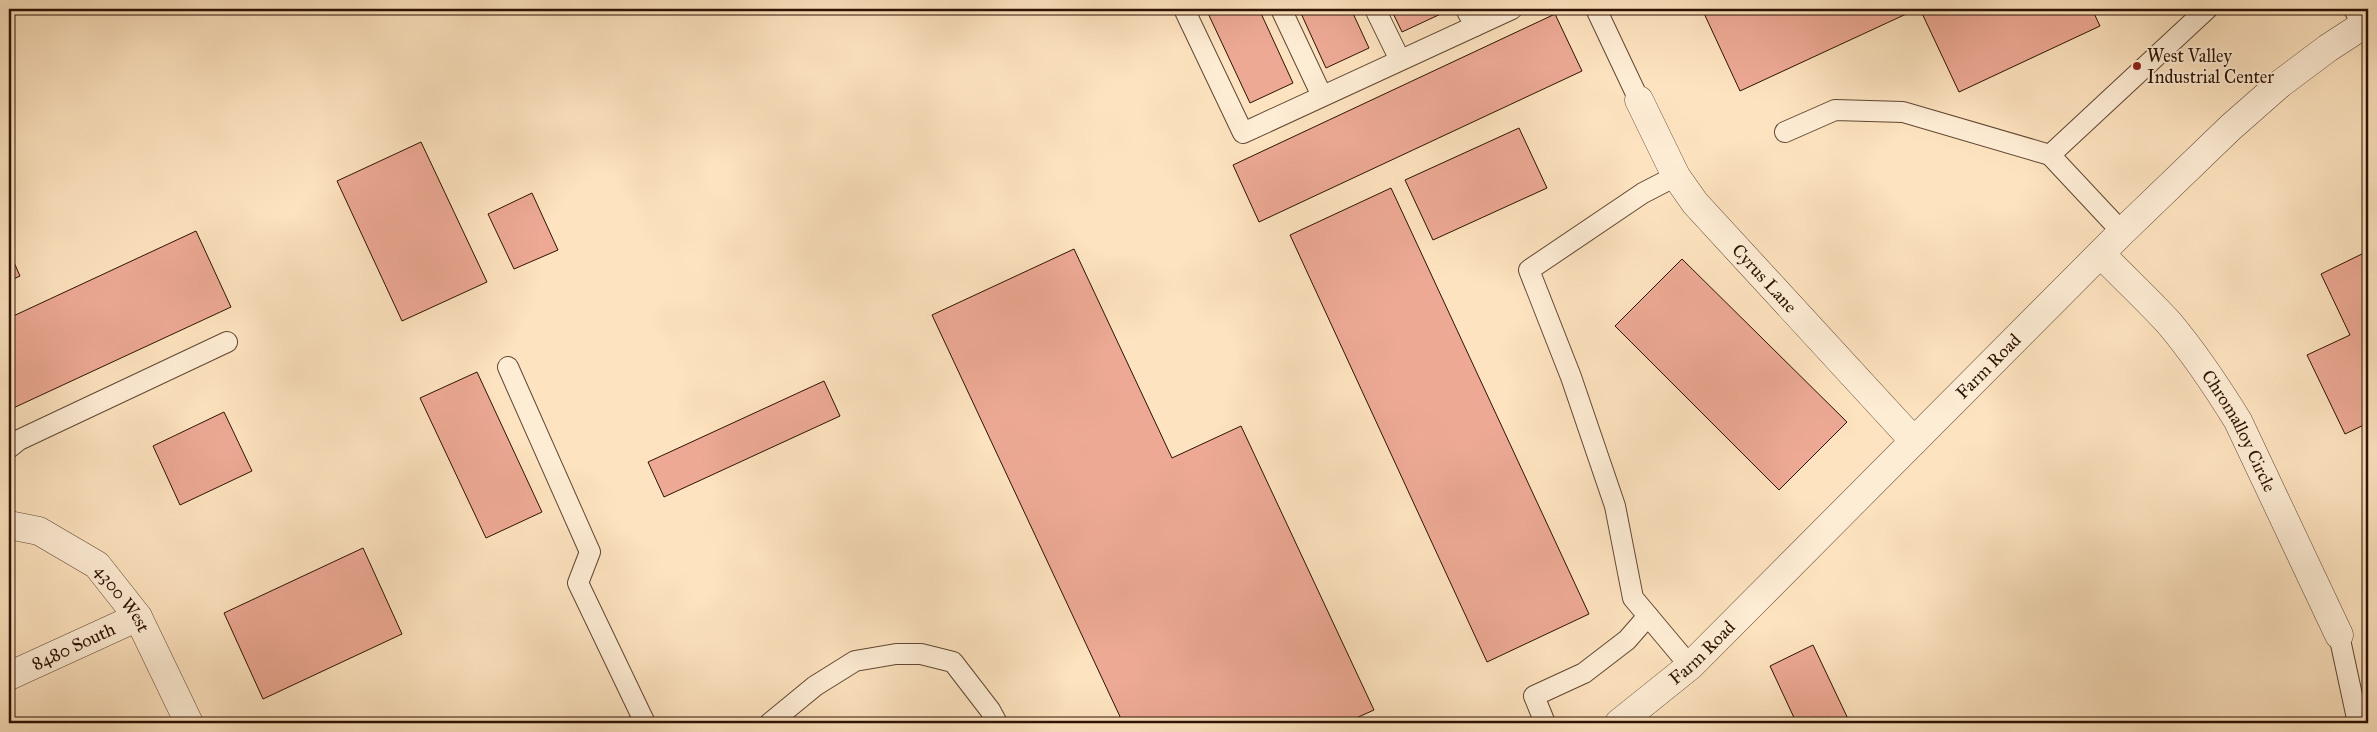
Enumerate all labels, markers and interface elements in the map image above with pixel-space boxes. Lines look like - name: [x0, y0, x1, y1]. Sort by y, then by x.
- place label: West Valley Industrial Center: [2147, 45, 2274, 88]
- marker: West Valley Industrial Center: [2131, 60, 2143, 72]
- street label: Cyrus Lane: [1727, 239, 1802, 317]
- street label: Farm Road: [1951, 329, 2025, 403]
- street label: Chromalloy Circle: [2197, 366, 2281, 495]
- street label: 4300 West: [90, 560, 155, 636]
- street label: Farm Road: [1665, 616, 1740, 689]
- street label: 8480 South: [28, 618, 119, 675]

